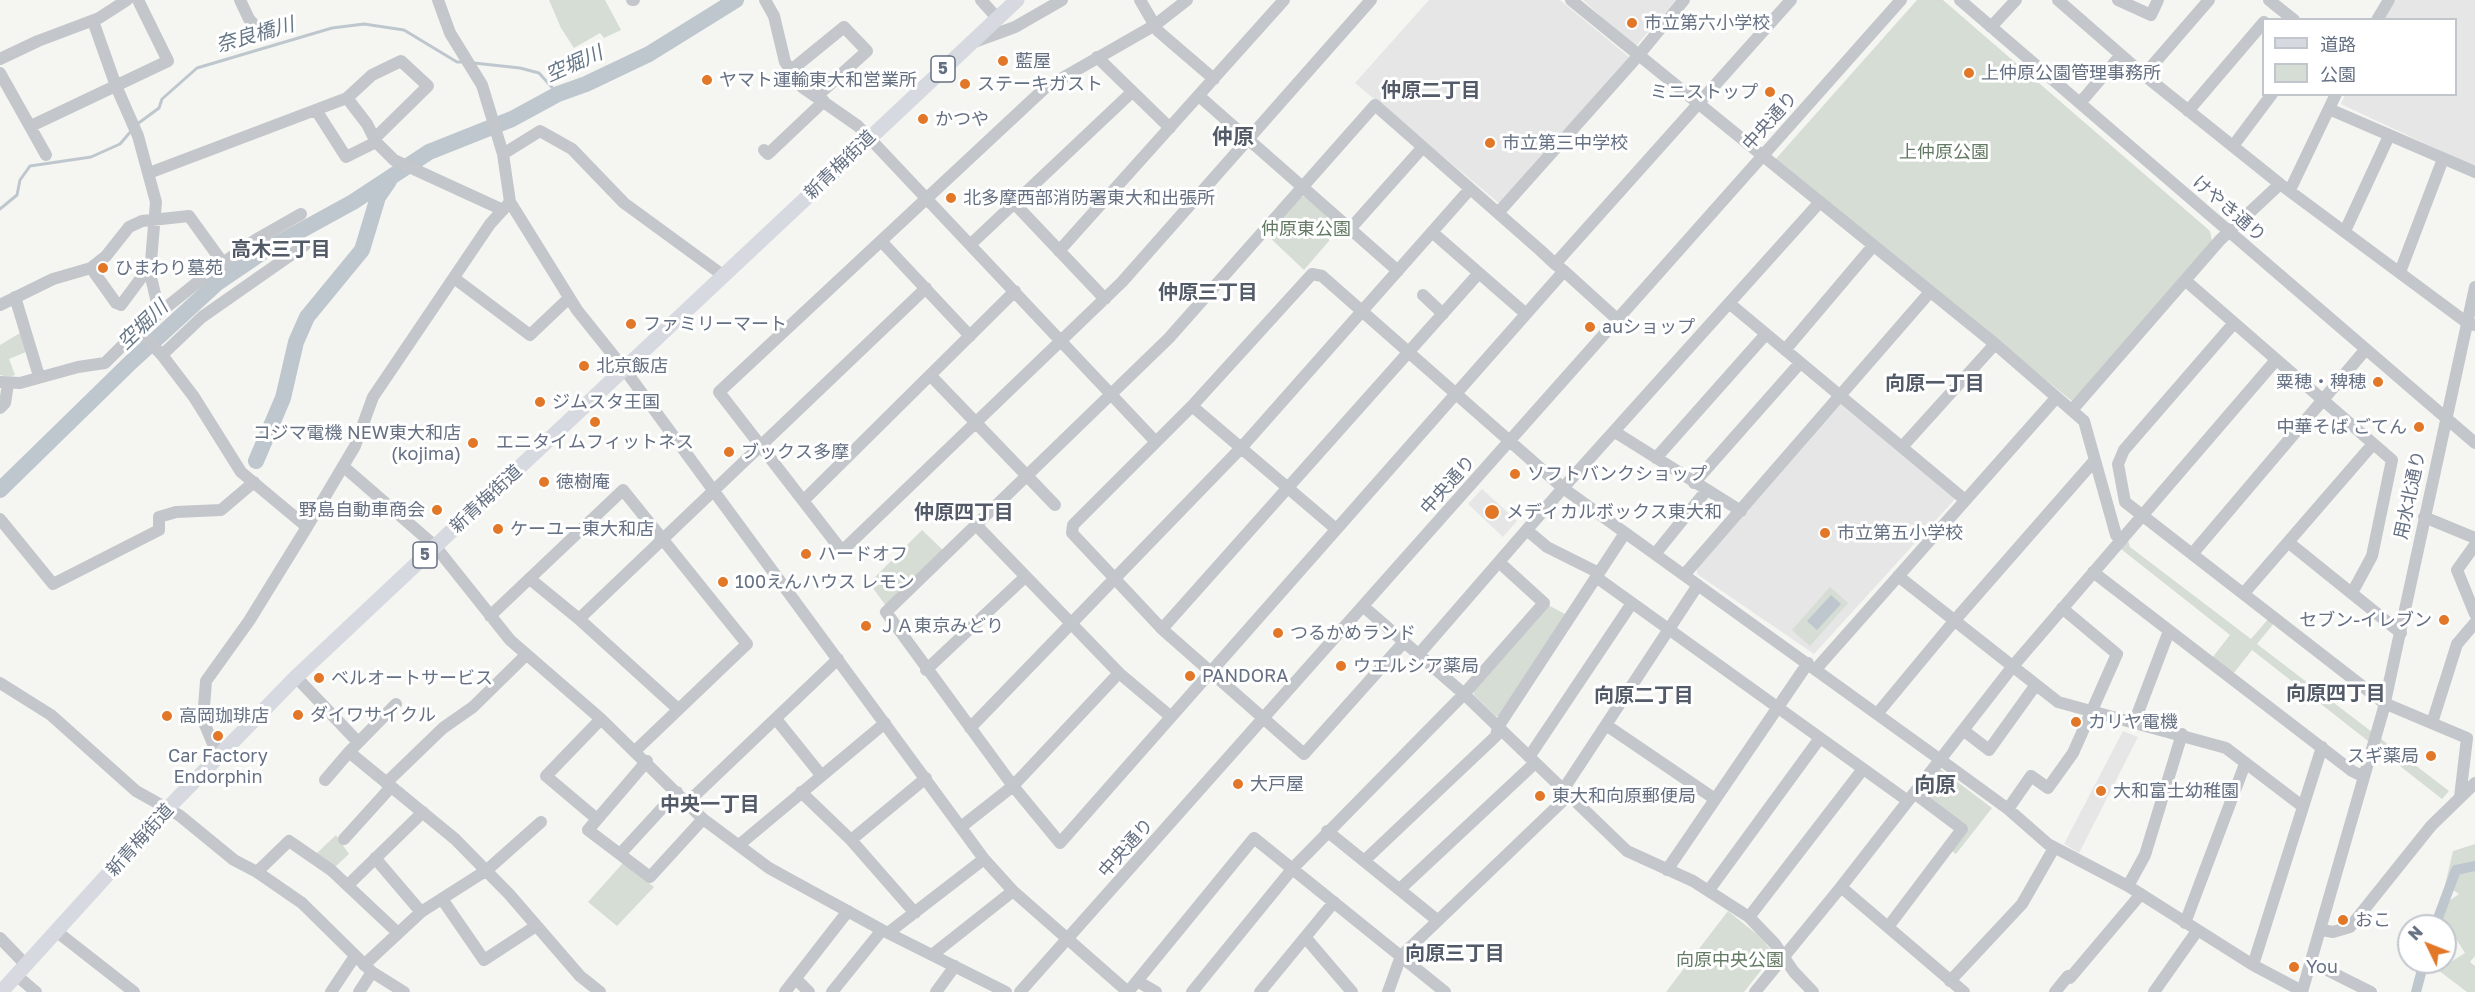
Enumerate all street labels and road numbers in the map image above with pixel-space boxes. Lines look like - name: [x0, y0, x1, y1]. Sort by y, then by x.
- road number: 5: [931, 56, 955, 82]
- street label: 中央通り: [1738, 87, 1802, 155]
- street label: 新青梅街道: [800, 126, 880, 204]
- street label: けやき通り: [2188, 171, 2270, 247]
- street label: 用水北通り: [2390, 449, 2430, 541]
- street label: 中央通り: [1416, 451, 1480, 519]
- street label: 新青梅街道: [446, 460, 526, 538]
- road number: 5: [413, 542, 437, 568]
- street label: 新青梅街道: [102, 799, 178, 881]
- street label: 中央通り: [1094, 814, 1158, 882]

